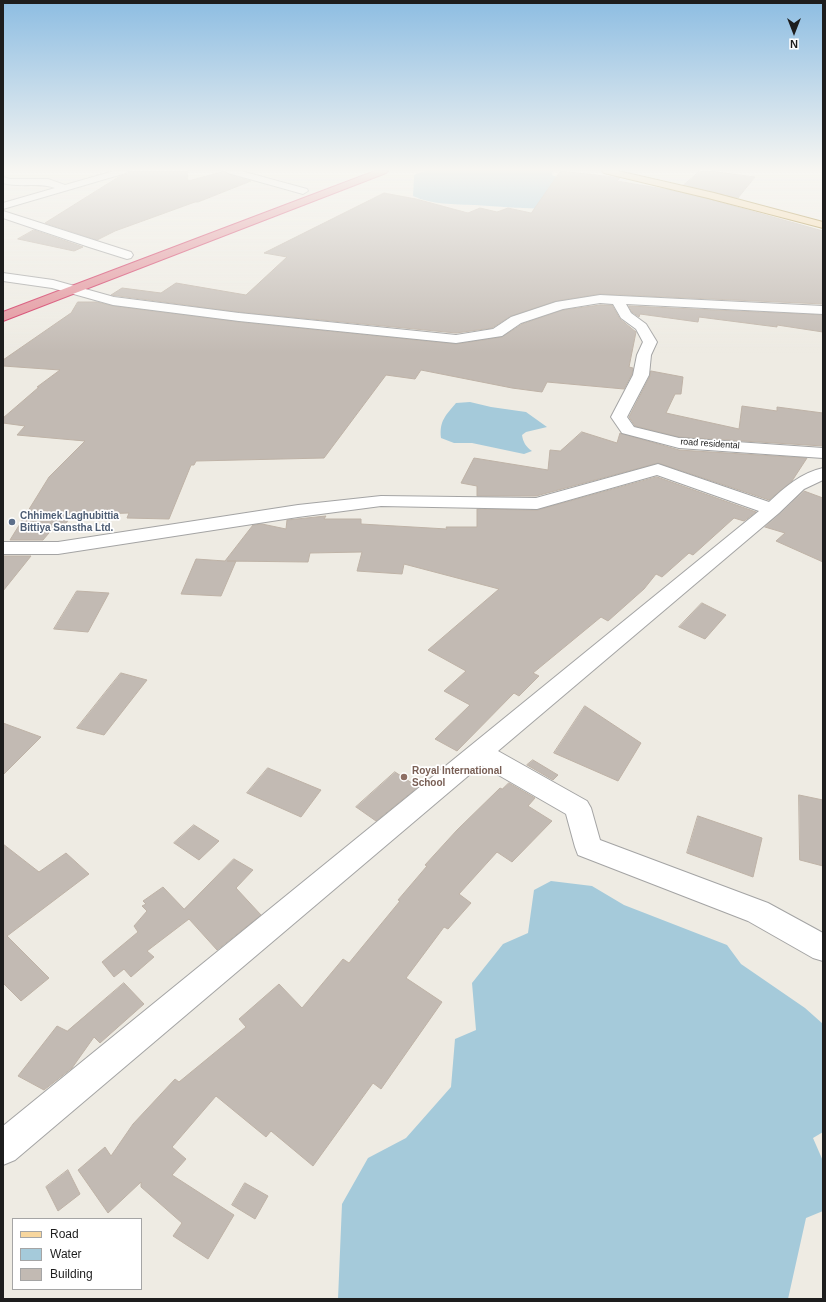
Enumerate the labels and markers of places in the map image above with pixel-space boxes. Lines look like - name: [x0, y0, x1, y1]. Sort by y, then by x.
- place label: Chhimek Laghubittia Bittiya Sanstha Ltd.: [20, 510, 119, 534]
- marker: Chhimek Laghubittia Bittiya Sanstha Ltd.: [7, 517, 17, 527]
- place label: Royal International School: [412, 765, 502, 788]
- marker: Royal International School: [399, 772, 409, 782]

